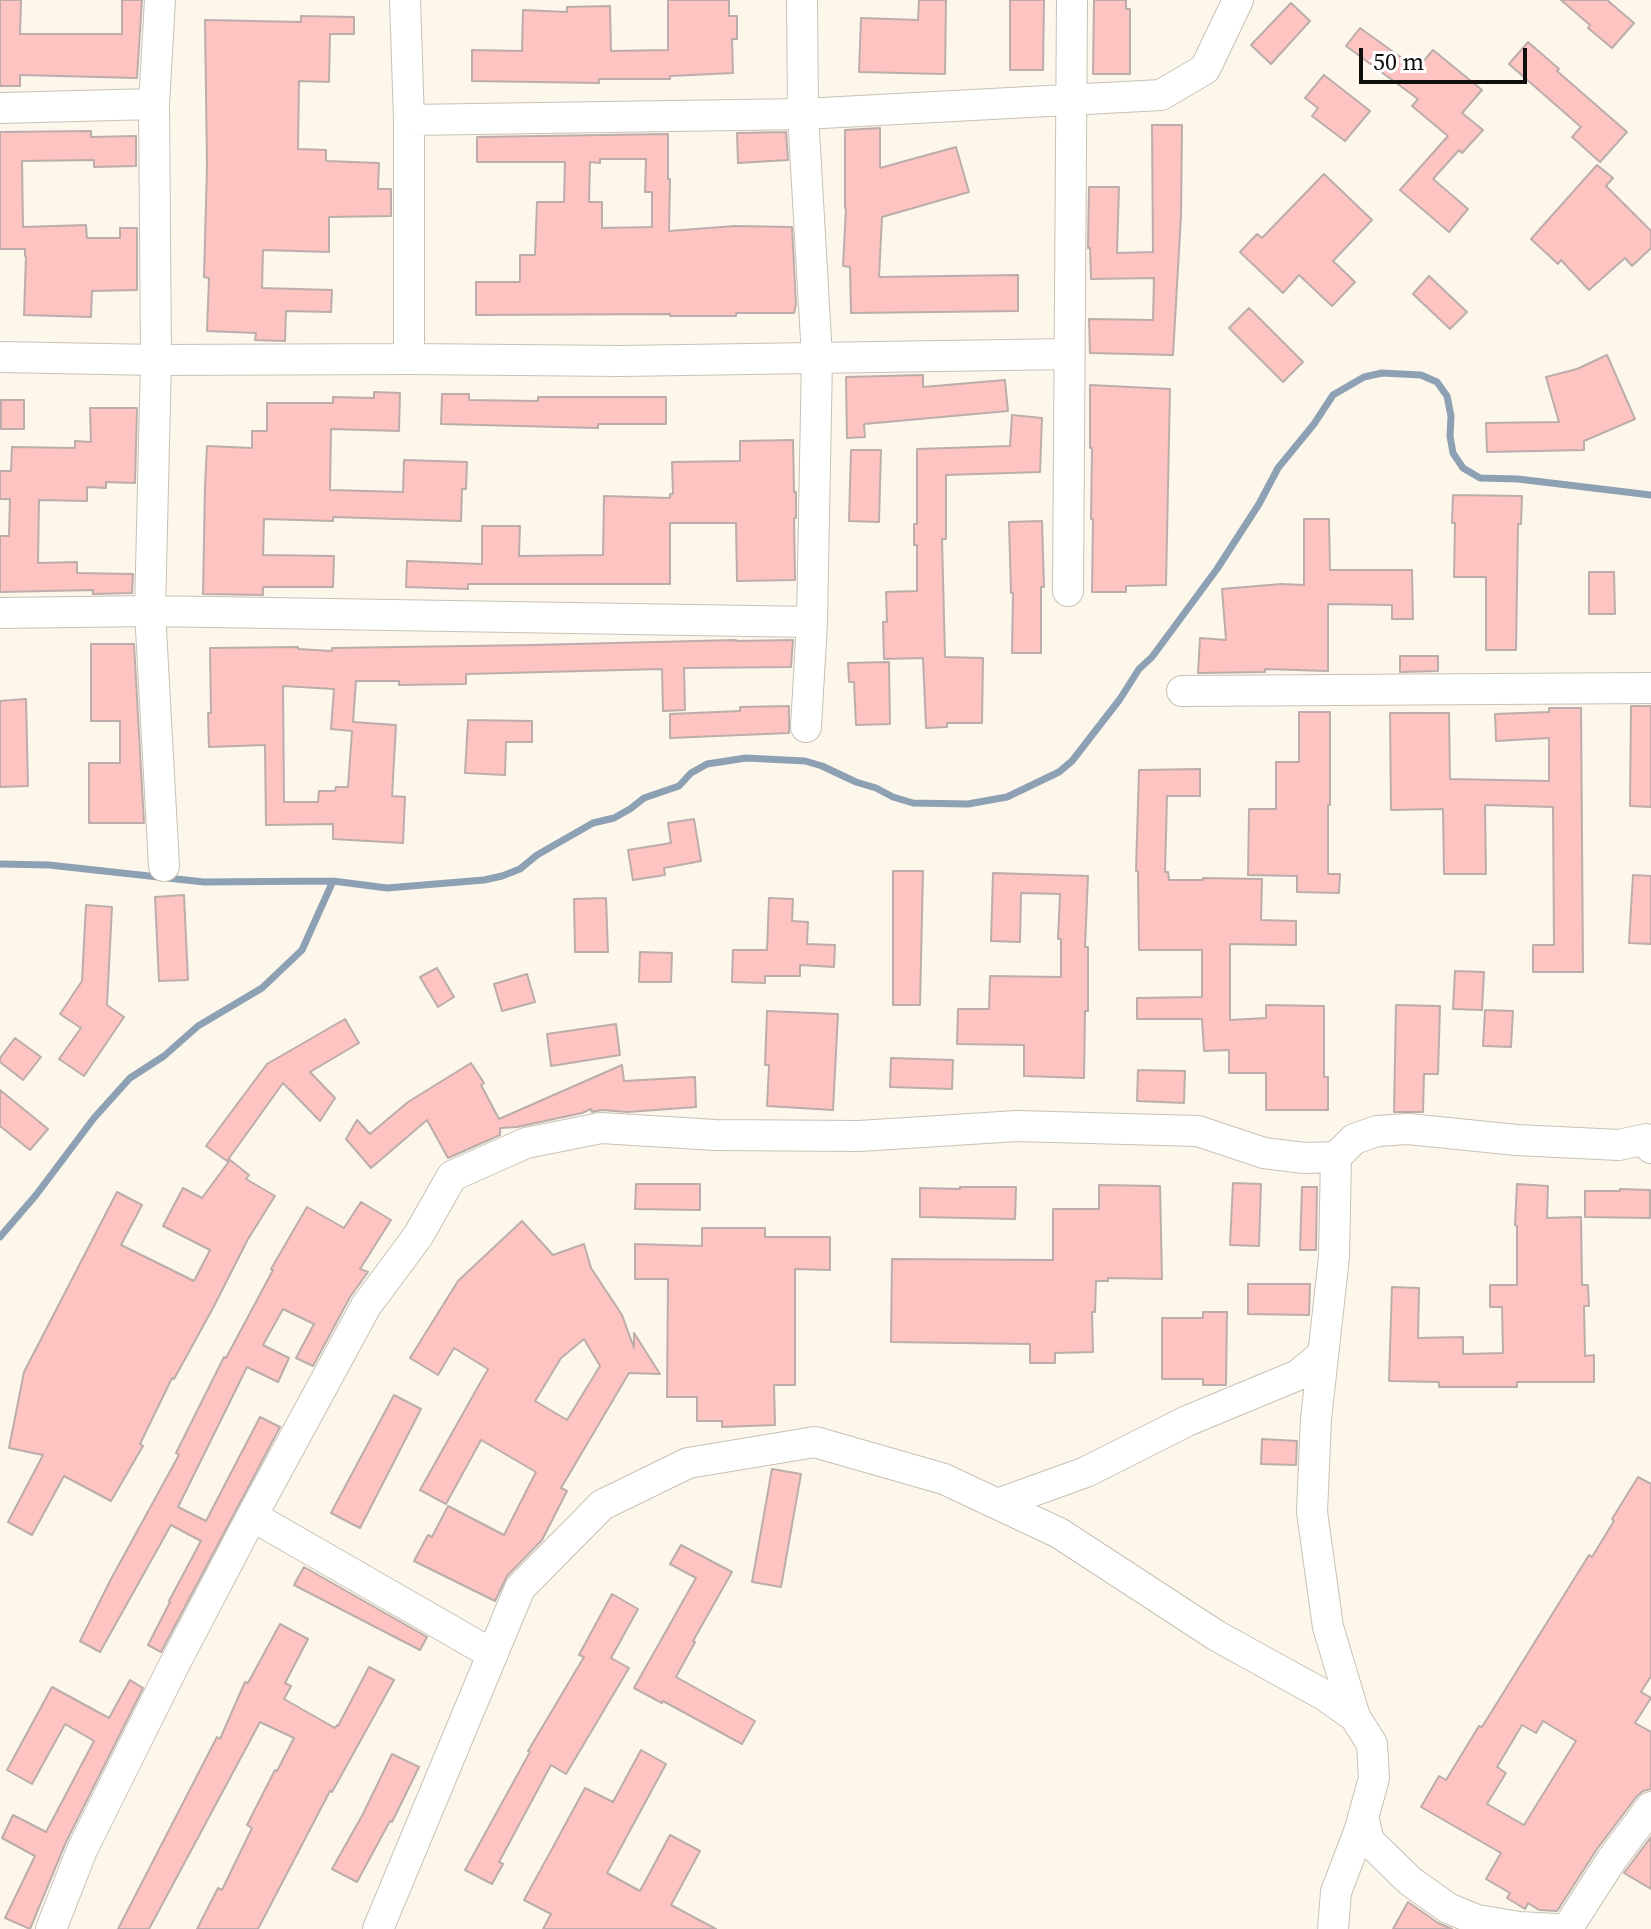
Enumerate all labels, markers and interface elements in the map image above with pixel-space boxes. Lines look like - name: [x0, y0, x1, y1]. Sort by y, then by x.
- scale bar: [1363, 32, 1531, 82]
- text: 50 m: [1373, 45, 1424, 78]

